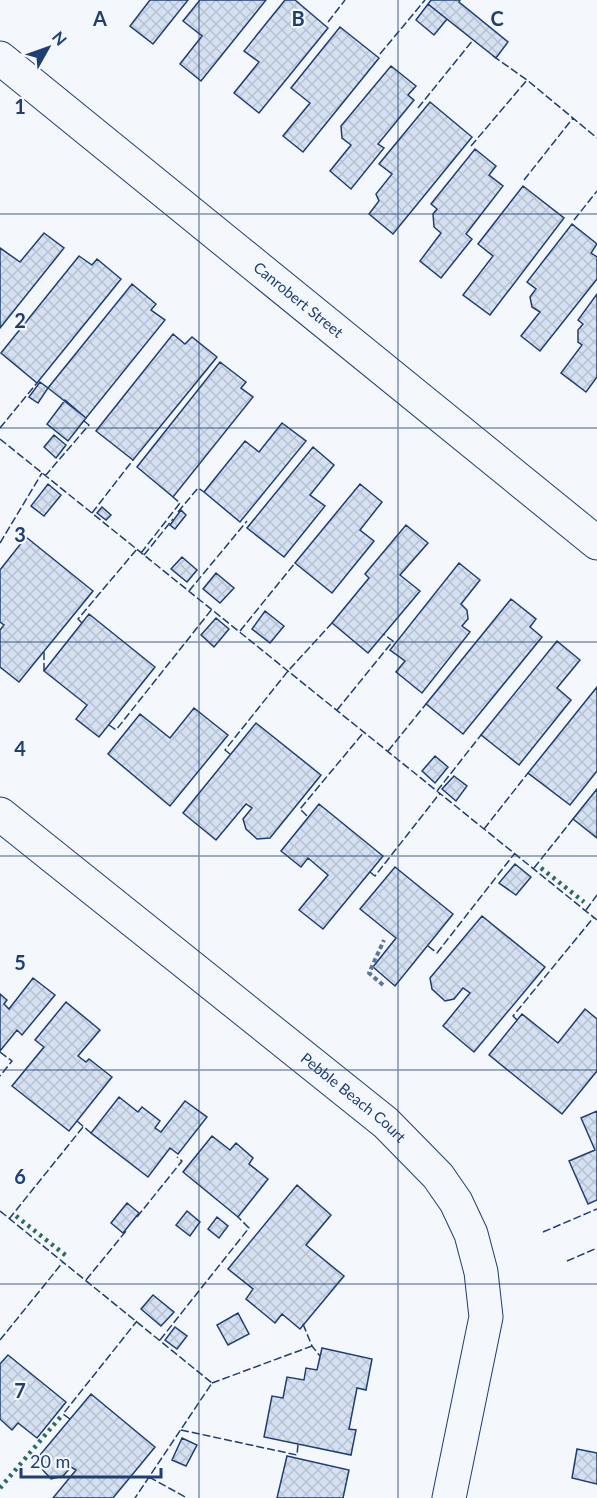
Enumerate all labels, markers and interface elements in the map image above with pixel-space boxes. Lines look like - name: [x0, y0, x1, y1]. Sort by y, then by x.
- text: A: [92, 6, 107, 30]
- text: B: [291, 6, 305, 30]
- text: C: [490, 6, 504, 30]
- north arrow: [18, 18, 78, 78]
- text: N: [49, 27, 71, 49]
- text: 1: [14, 94, 26, 118]
- street label: Canrobert Street: [250, 258, 348, 341]
- text: 2: [14, 308, 26, 332]
- text: 3: [14, 522, 26, 546]
- text: 4: [14, 736, 26, 760]
- text: 5: [14, 950, 26, 974]
- street label: Pebble Beach Court: [298, 1048, 410, 1146]
- text: 6: [14, 1164, 26, 1188]
- text: 7: [14, 1378, 26, 1402]
- scale bar: [21, 1441, 160, 1479]
- text: 20 m: [30, 1450, 70, 1472]

